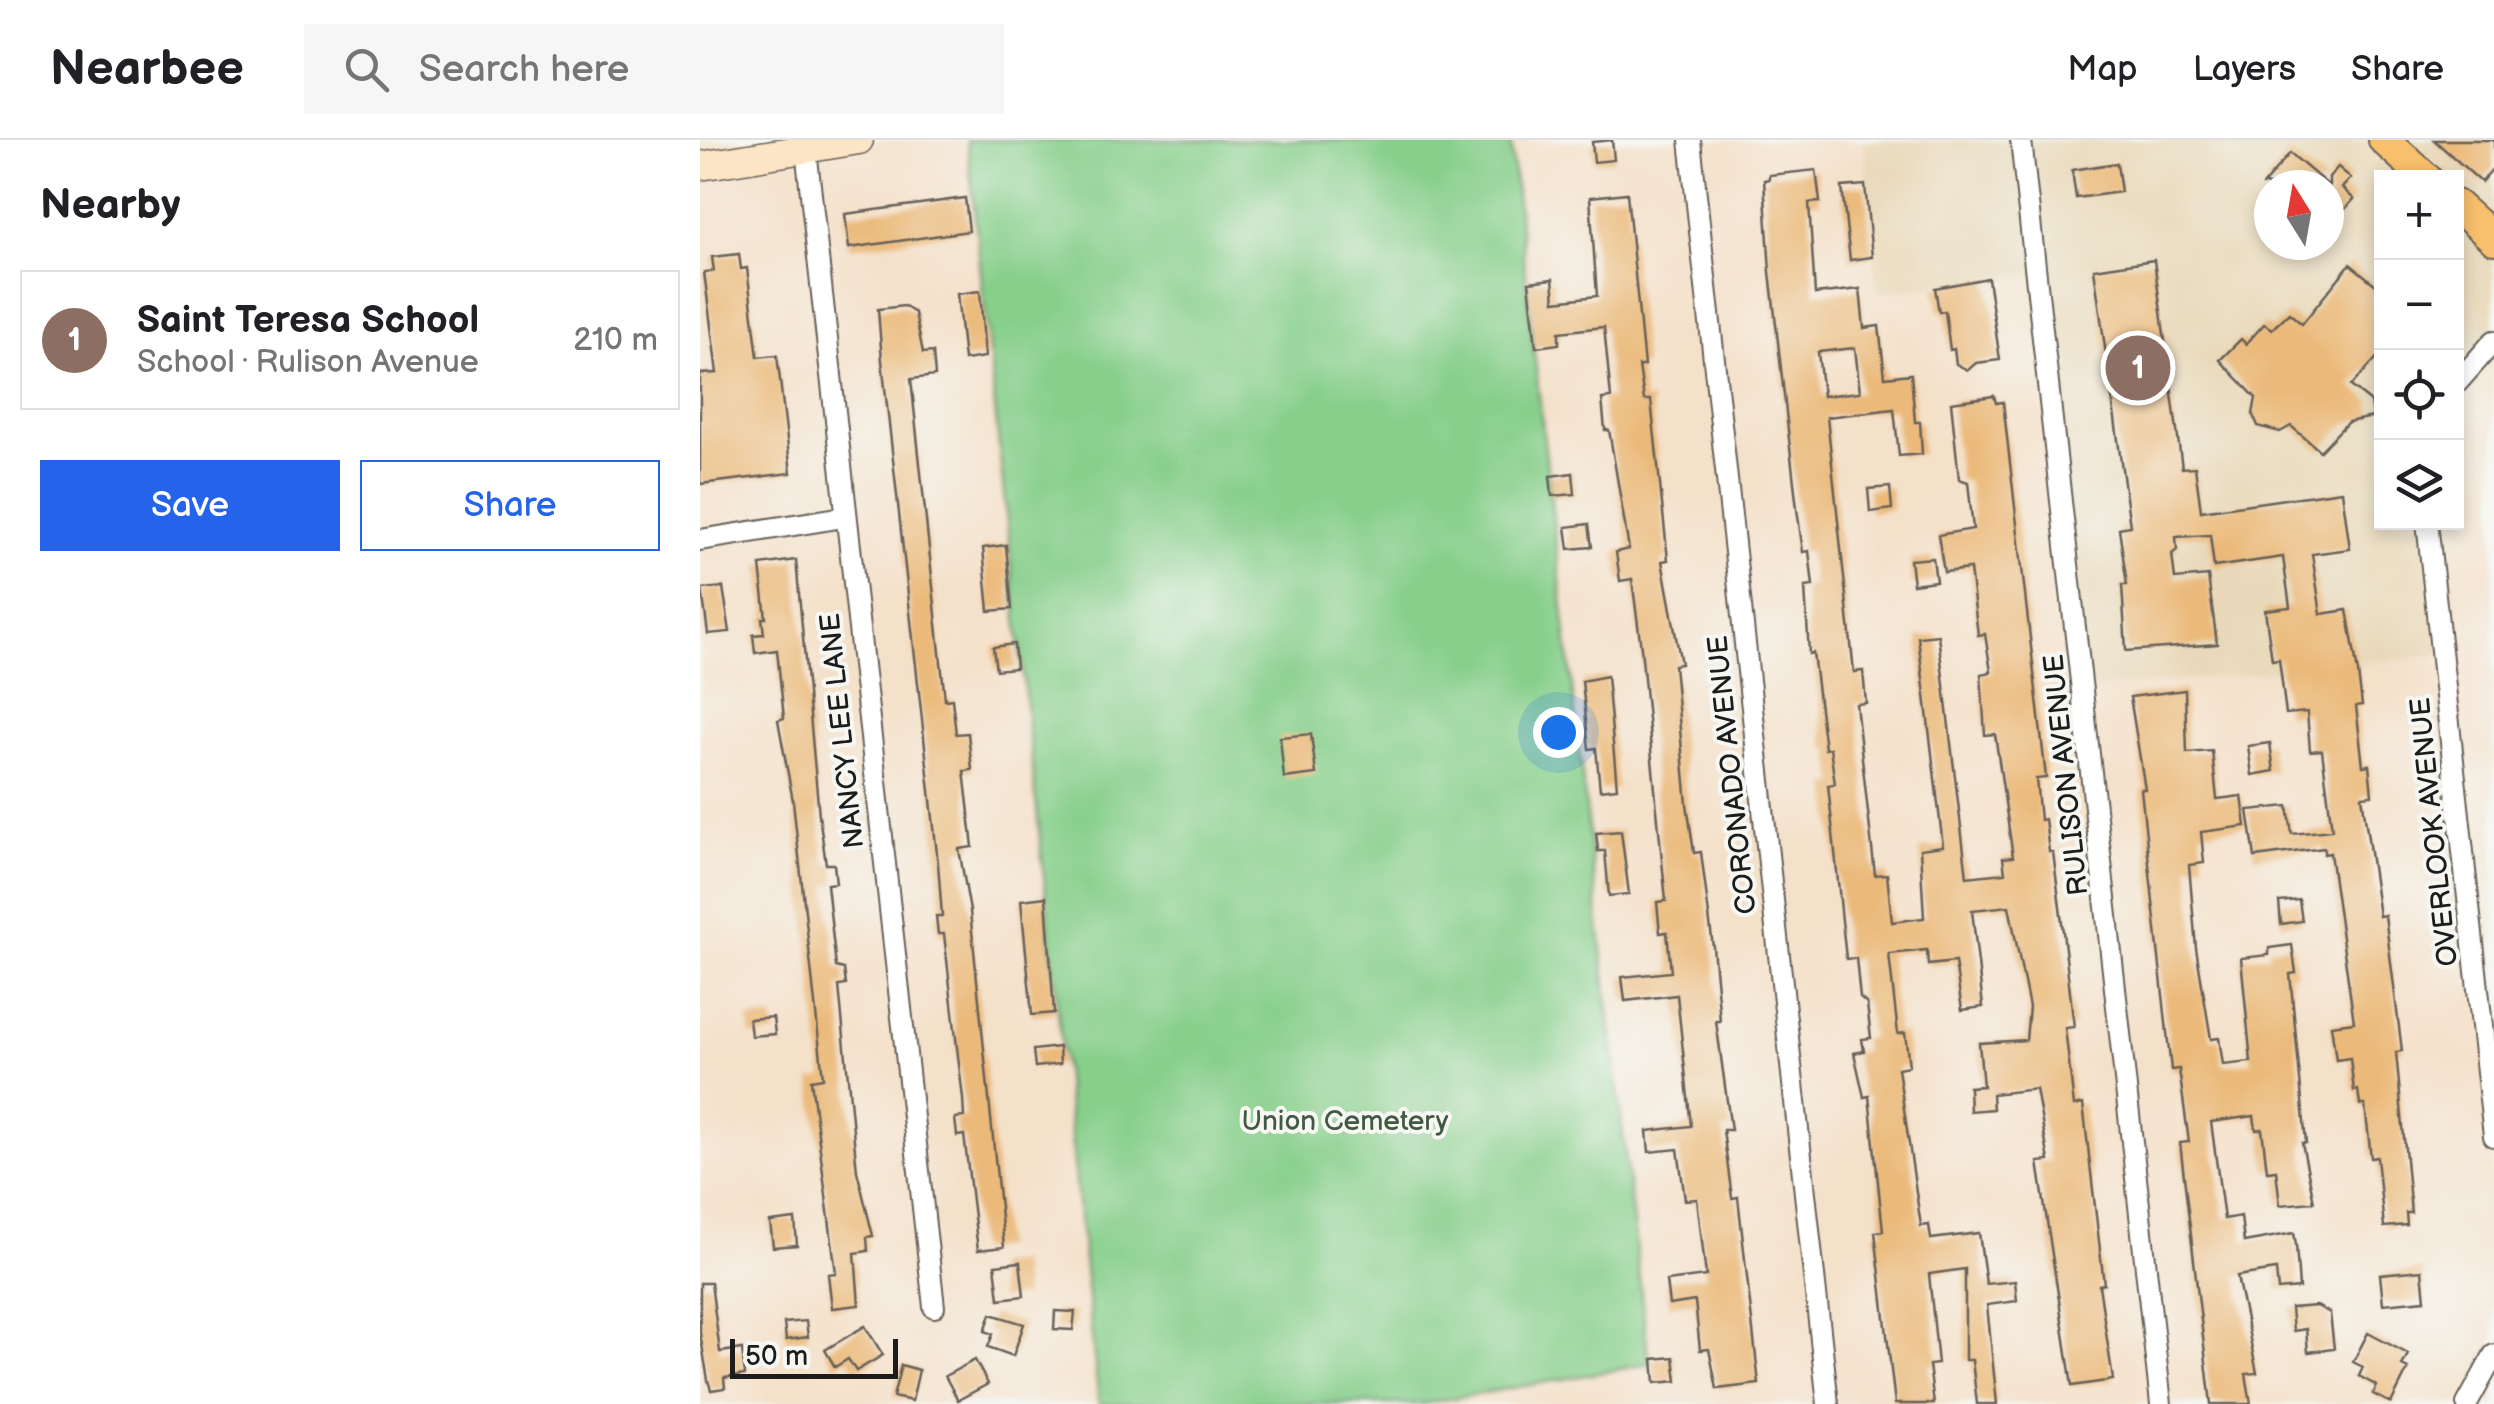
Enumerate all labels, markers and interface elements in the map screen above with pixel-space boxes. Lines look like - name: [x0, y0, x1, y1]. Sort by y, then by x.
- search box: [304, 24, 1004, 114]
- text: Nearbee: [50, 41, 244, 98]
- icon: search: [339, 42, 394, 97]
- text: Search here: [419, 47, 629, 92]
- text: Map: [2067, 48, 2138, 91]
- text: Layers: [2193, 48, 2296, 91]
- text: Share: [2351, 48, 2444, 91]
- north arrow: [2254, 170, 2344, 260]
- map controls: [2374, 170, 2464, 530]
- button: +: [2374, 170, 2464, 260]
- text: Nearby: [40, 180, 180, 231]
- button: −: [2374, 260, 2464, 350]
- text: Saint Teresa School: [137, 298, 479, 343]
- text: 1: [68, 321, 81, 360]
- text: 210 m: [573, 321, 658, 360]
- pin: 1: [2106, 330, 2170, 406]
- text: School · Rulison Avenue: [137, 343, 479, 382]
- button: locate: [2374, 350, 2464, 440]
- button: layers: [2374, 440, 2464, 530]
- button: Save: [40, 460, 340, 551]
- button: Share: [360, 460, 660, 551]
- street label: NANCY LEE LANE: [814, 612, 871, 850]
- street label: CORONADO AVENUE: [1701, 634, 1764, 916]
- street label: RULISON AVENUE: [2037, 652, 2096, 897]
- street label: OVERLOOK AVENUE: [2404, 696, 2465, 968]
- your location: [1533, 707, 1584, 758]
- park label: Union Cemetery: [1242, 1105, 1449, 1138]
- scale bar: [730, 1334, 898, 1378]
- text: 50 m: [745, 1340, 808, 1373]

